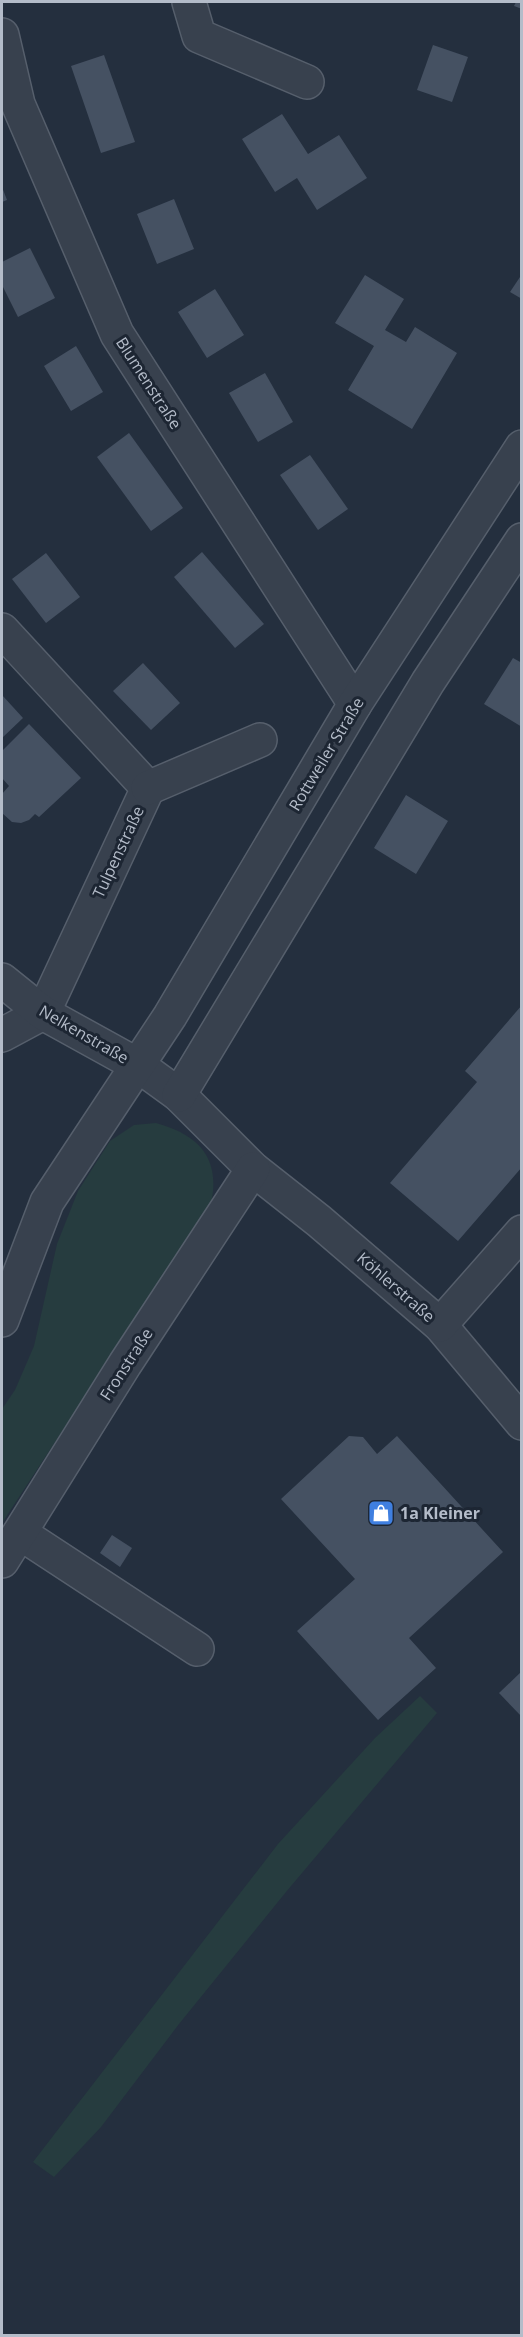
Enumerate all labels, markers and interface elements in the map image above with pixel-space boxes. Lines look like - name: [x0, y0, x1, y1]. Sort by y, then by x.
- street label: Blumenstraße: [111, 333, 187, 433]
- street label: Rottweiler Straße: [283, 693, 369, 815]
- street label: Tulpenstraße: [87, 802, 149, 901]
- street label: Nelkenstraße: [35, 999, 133, 1069]
- street label: Köhlerstraße: [352, 1247, 440, 1327]
- street label: Fronstraße: [94, 1324, 158, 1404]
- shop icon: 1a Kleiner: [366, 1498, 396, 1528]
- place label: 1a Kleiner: [400, 1502, 480, 1524]

